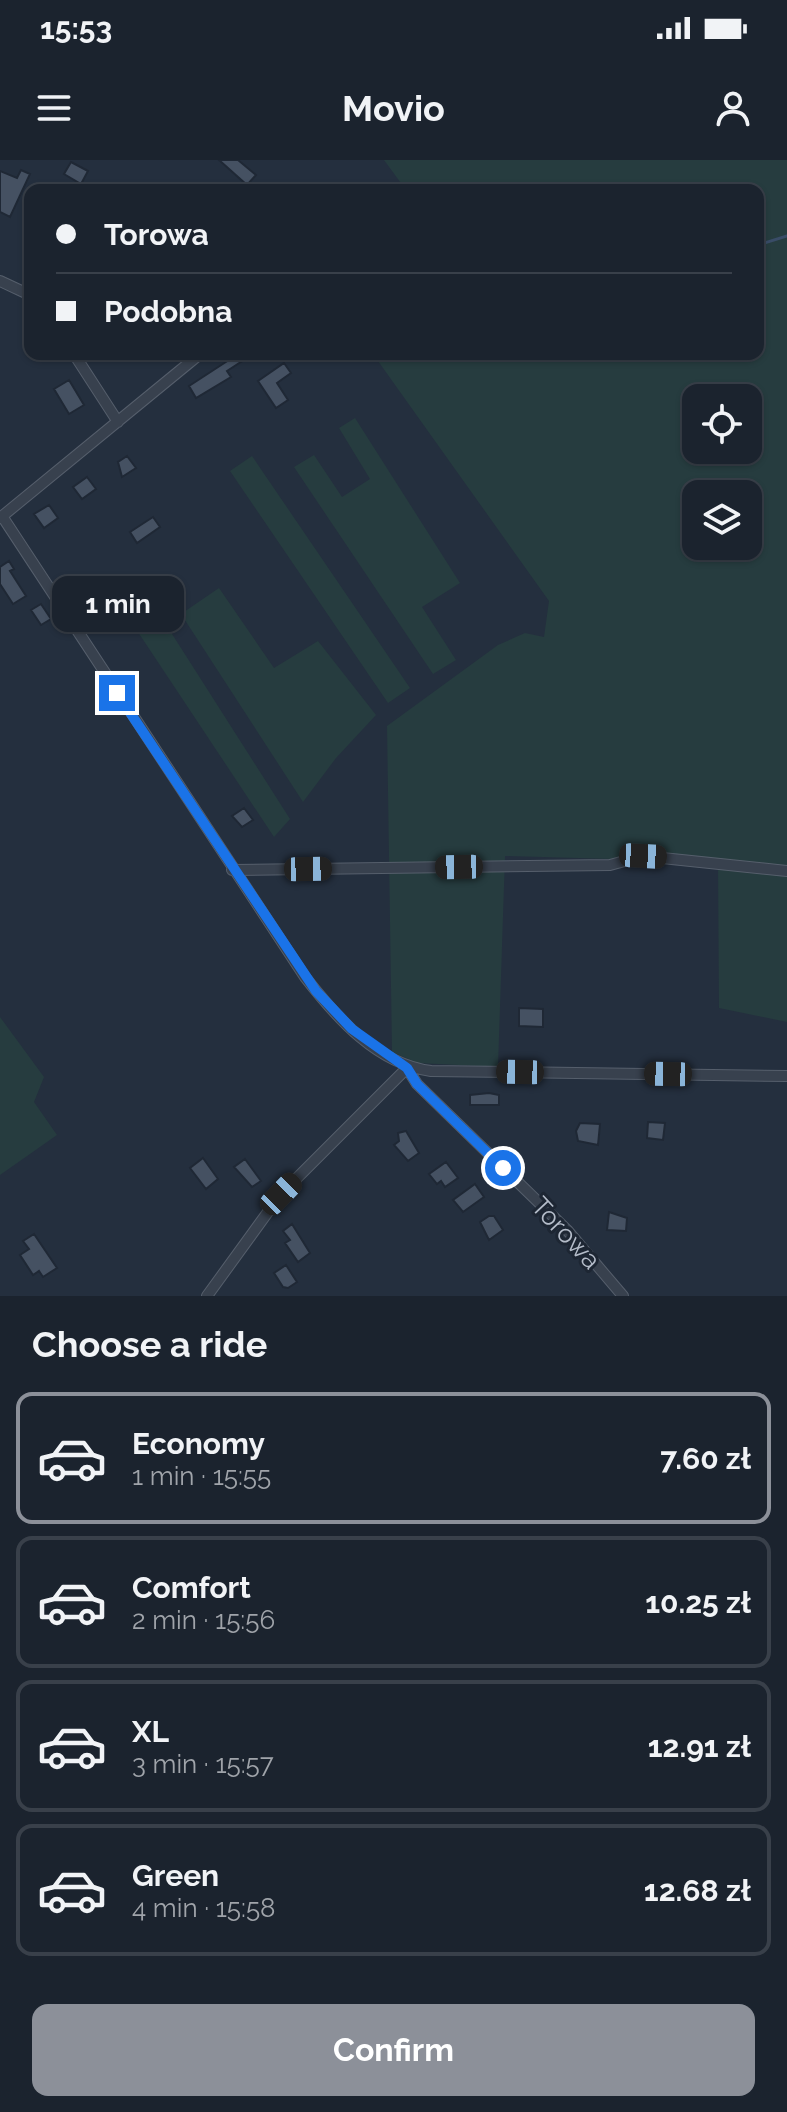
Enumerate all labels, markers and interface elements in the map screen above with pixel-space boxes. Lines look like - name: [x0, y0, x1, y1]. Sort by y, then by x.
- text: 15:53: [40, 11, 112, 46]
- icon: menu: [32, 86, 76, 130]
- icon: person: [711, 86, 755, 130]
- text: Movio: [342, 87, 445, 129]
- text: Torowa: [104, 217, 209, 252]
- text: Podobna: [104, 294, 232, 329]
- map controls: [682, 384, 762, 560]
- button: locate: [682, 384, 762, 464]
- button: layers: [682, 480, 762, 560]
- callout: 1 min: [51, 577, 183, 633]
- text: 1 min: [85, 589, 151, 619]
- route end: [99, 675, 135, 711]
- car: [618, 843, 668, 869]
- car: [435, 855, 483, 879]
- car: [284, 857, 332, 881]
- car: [496, 1060, 544, 1084]
- car: [644, 1062, 692, 1086]
- route start: [485, 1150, 521, 1186]
- car: [256, 1168, 306, 1220]
- street label: Torowa: [525, 1191, 607, 1275]
- text: Choose a ride: [32, 1323, 267, 1365]
- icon: car: [36, 1422, 108, 1494]
- text: Economy: [132, 1426, 265, 1461]
- text: 7.60 zł: [660, 1441, 751, 1476]
- text: 1 min · 15:55: [132, 1461, 271, 1491]
- icon: car: [36, 1566, 108, 1638]
- text: Comfort: [132, 1570, 251, 1605]
- text: 10.25 zł: [645, 1585, 751, 1620]
- text: 2 min · 15:56: [132, 1605, 275, 1635]
- icon: car: [36, 1710, 108, 1782]
- text: XL: [132, 1714, 169, 1749]
- text: 12.91 zł: [648, 1729, 751, 1764]
- text: 3 min · 15:57: [132, 1749, 274, 1779]
- icon: car: [36, 1854, 108, 1926]
- text: Green: [132, 1858, 219, 1893]
- text: 12.68 zł: [644, 1873, 751, 1908]
- text: 4 min · 15:58: [132, 1893, 276, 1923]
- button: Confirm: [32, 2004, 755, 2096]

